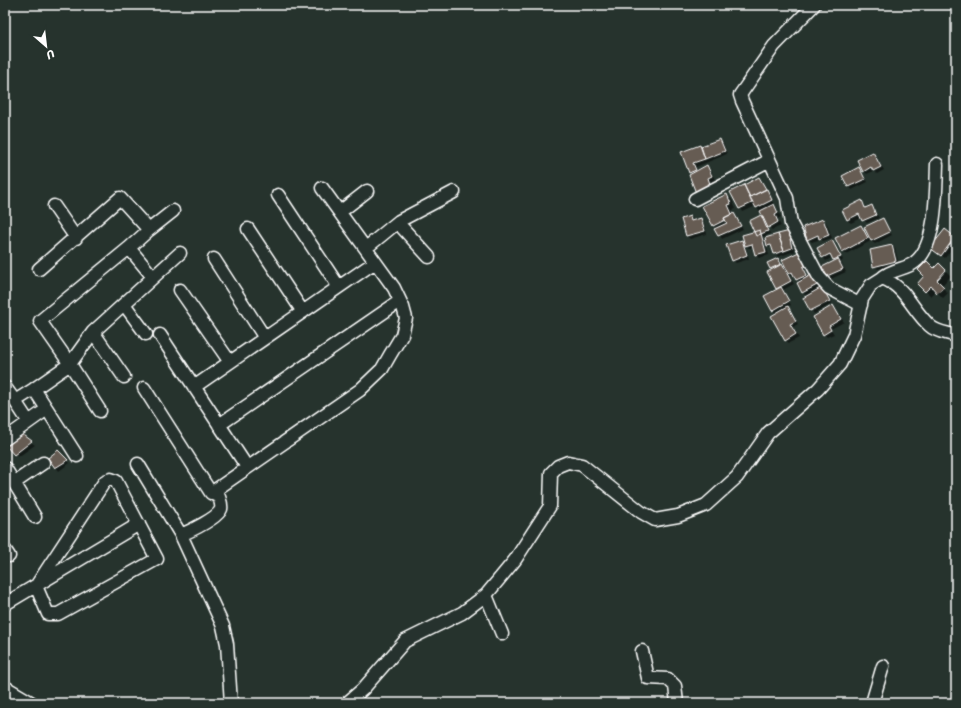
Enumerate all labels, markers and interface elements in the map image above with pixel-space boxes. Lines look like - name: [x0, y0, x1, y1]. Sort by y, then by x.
- north arrow: [26, 26, 66, 66]
- text: U: [42, 44, 58, 65]

